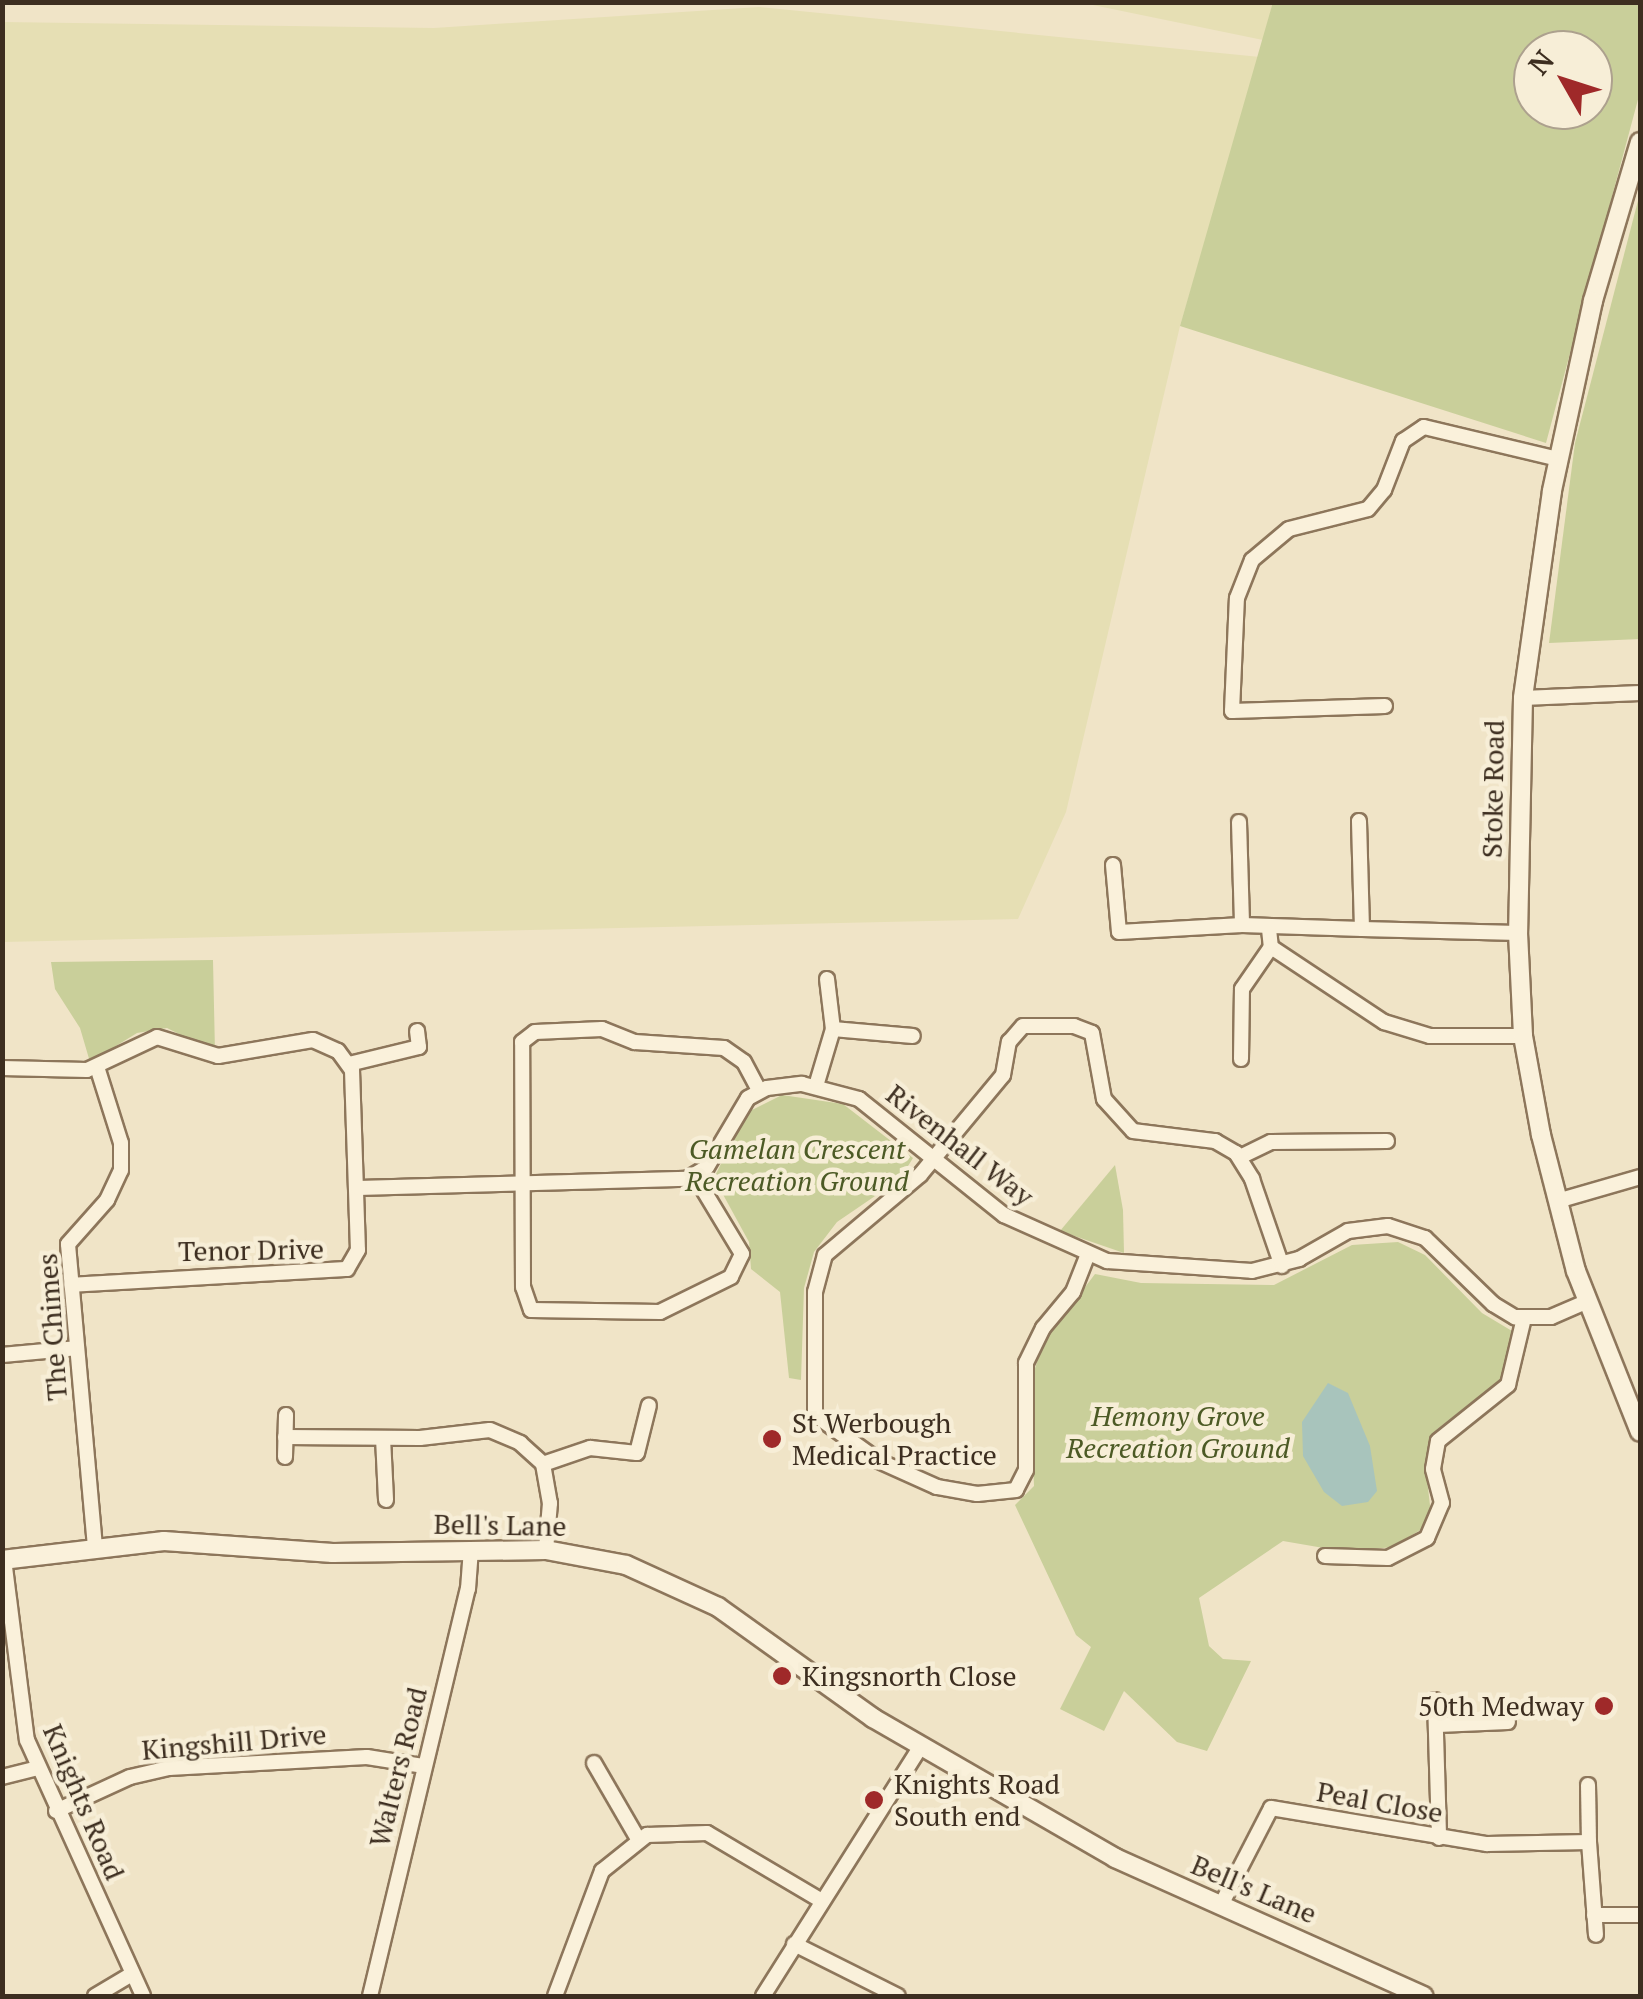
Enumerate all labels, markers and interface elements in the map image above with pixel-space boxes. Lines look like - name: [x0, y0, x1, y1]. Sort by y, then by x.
- north arrow: [1513, 30, 1613, 130]
- text: N: [1520, 42, 1562, 82]
- street label: Stoke Road: [1475, 720, 1511, 858]
- street label: Rivenhall Way: [880, 1077, 1040, 1213]
- park label: Gamelan Crescent Recreation Ground: [685, 1132, 909, 1198]
- street label: Tenor Drive: [178, 1232, 324, 1268]
- street label: The Chimes: [30, 1252, 74, 1402]
- park label: Hemony Grove Recreation Ground: [1066, 1399, 1290, 1465]
- place label: St Werbough Medical Practice: [792, 1406, 997, 1472]
- marker: St Werbough Medical Practice: [761, 1428, 783, 1450]
- street label: Bell's Lane: [433, 1507, 567, 1543]
- place label: Kingsnorth Close: [802, 1659, 1017, 1693]
- marker: Kingsnorth Close: [771, 1665, 793, 1687]
- street label: Walters Road: [362, 1684, 434, 1850]
- place label: 50th Medway: [1418, 1689, 1584, 1723]
- marker: 50th Medway: [1593, 1695, 1615, 1717]
- street label: Kingshill Drive: [140, 1717, 328, 1767]
- street label: Knights Road: [36, 1719, 132, 1885]
- place label: Knights Road South end: [894, 1767, 1060, 1833]
- street label: Peal Close: [1314, 1774, 1446, 1830]
- marker: Knights Road South end: [863, 1789, 885, 1811]
- street label: Bell's Lane: [1186, 1848, 1322, 1930]

